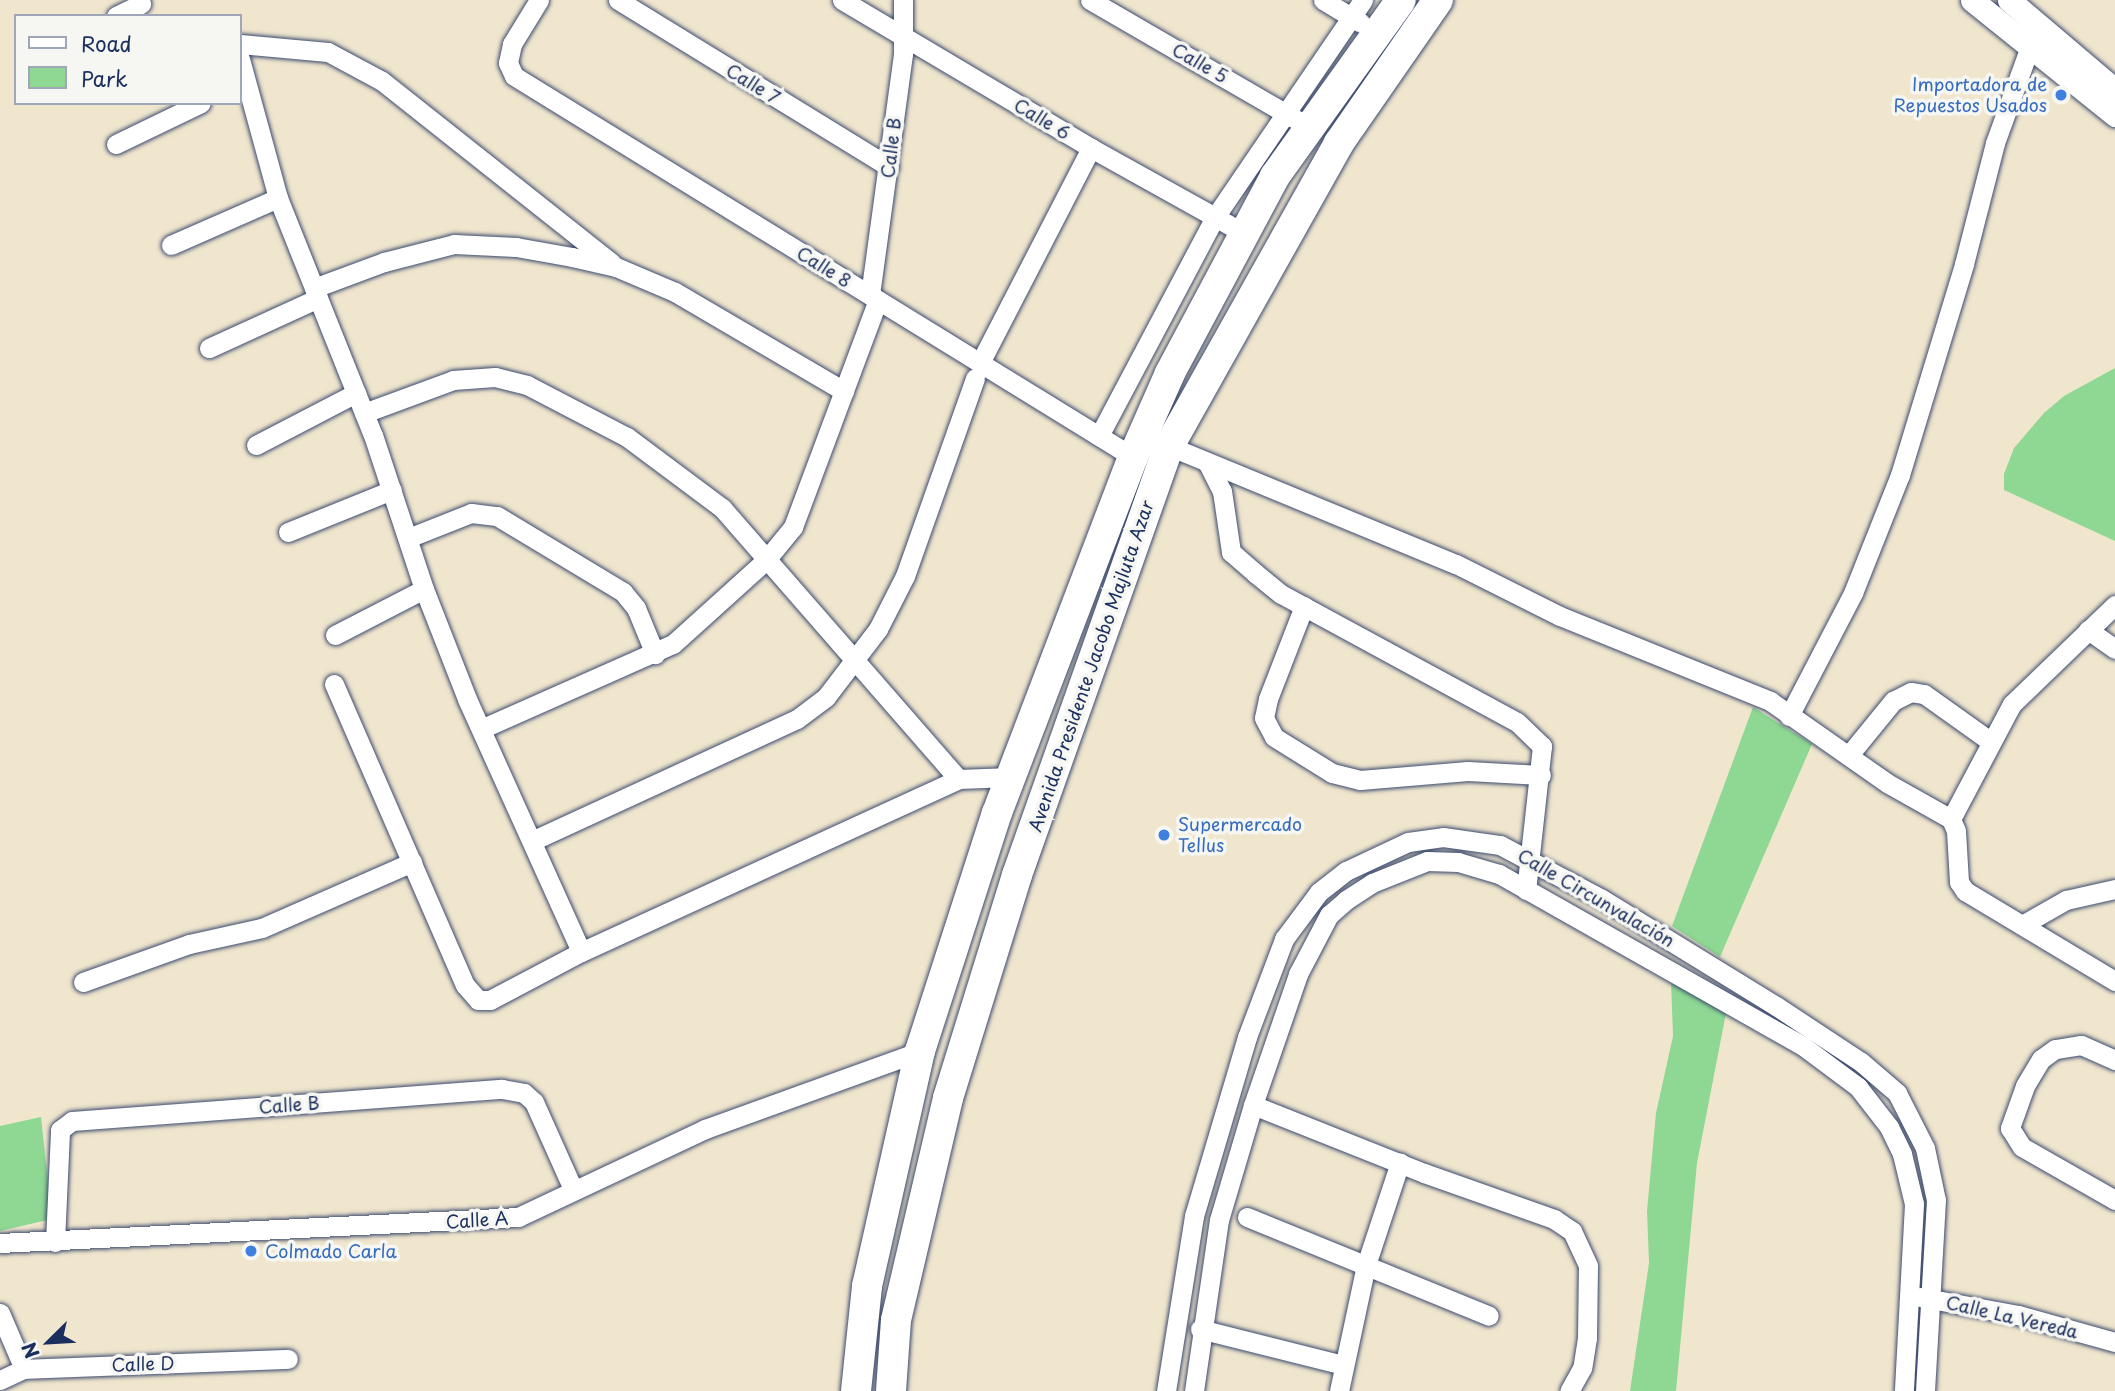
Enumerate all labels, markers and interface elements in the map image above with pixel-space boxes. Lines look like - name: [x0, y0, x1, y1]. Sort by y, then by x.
- legend: [14, 14, 242, 105]
- text: Road: [81, 27, 132, 59]
- street label: Calle 5: [1168, 38, 1232, 88]
- street label: Calle 7: [722, 59, 784, 109]
- text: Park: [81, 62, 128, 94]
- place label: Importadora de Repuestos Usados: [1892, 74, 2047, 116]
- marker: Importadora de Repuestos Usados: [2053, 87, 2069, 103]
- street label: Calle 6: [1010, 94, 1074, 144]
- street label: Calle B: [877, 116, 905, 180]
- street label: Calle 8: [792, 242, 856, 292]
- street label: Avenida Presidente Jacobo Majluta Azar: [1024, 497, 1158, 835]
- place label: Supermercado Tellus: [1178, 814, 1302, 856]
- marker: Supermercado Tellus: [1156, 827, 1172, 843]
- street label: Calle Circunvalación: [1513, 844, 1679, 952]
- street label: Calle B: [258, 1092, 320, 1118]
- street label: Calle A: [445, 1207, 509, 1233]
- place label: Colmado Carla: [265, 1240, 396, 1262]
- marker: Colmado Carla: [243, 1243, 259, 1259]
- street label: Calle La Vereda: [1943, 1291, 2081, 1343]
- north arrow: [14, 1307, 84, 1377]
- text: N: [14, 1338, 46, 1363]
- street label: Calle D: [111, 1352, 175, 1376]

